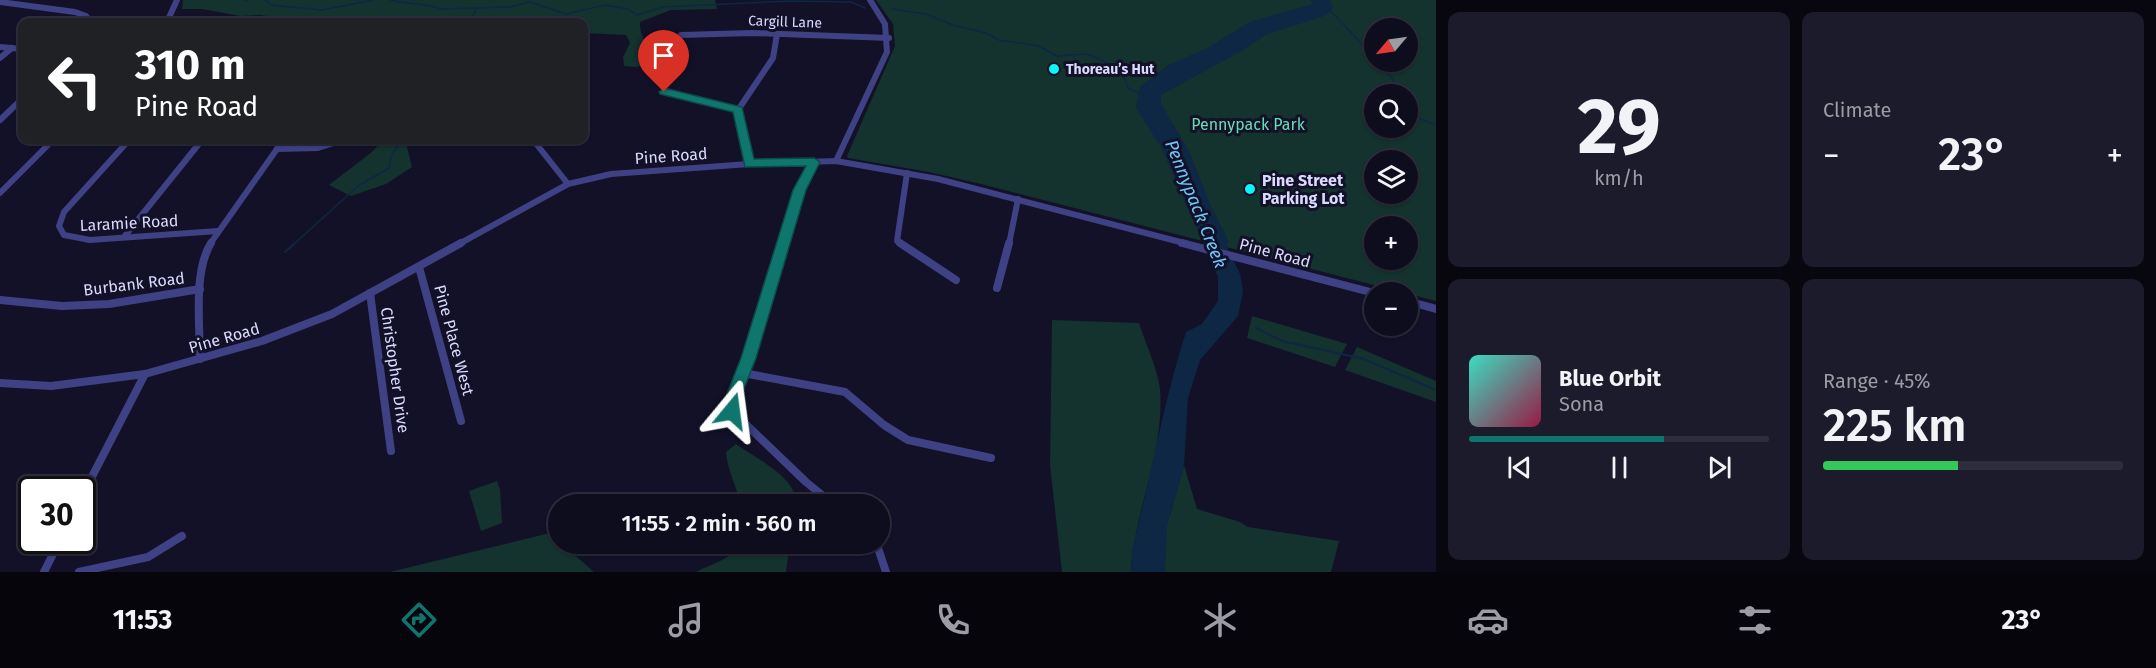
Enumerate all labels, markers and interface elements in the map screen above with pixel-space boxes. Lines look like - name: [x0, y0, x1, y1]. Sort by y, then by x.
- street label: Cargill Lane: [748, 12, 822, 32]
- north arrow: [1364, 18, 1418, 72]
- map controls: [1364, 18, 1418, 336]
- pin: [638, 30, 689, 92]
- icon: arrive: [647, 39, 680, 72]
- text: 310 m: [135, 40, 245, 90]
- icon: left: [36, 42, 114, 120]
- place label: Thoreau’s Hut: [1066, 61, 1155, 78]
- marker: Thoreau’s Hut: [1047, 62, 1061, 76]
- text: 29: [1577, 80, 1661, 174]
- button: search: [1364, 84, 1418, 138]
- text: Pine Road: [135, 91, 258, 123]
- text: Climate: [1823, 98, 1891, 122]
- park label: Pennypack Park: [1191, 115, 1306, 134]
- text: 23°: [1938, 128, 2008, 182]
- text: −: [1823, 136, 1840, 176]
- text: +: [2107, 136, 2123, 176]
- water label: Pennypack Creek: [1160, 137, 1232, 272]
- street label: Pine Road: [634, 144, 708, 168]
- button: layers: [1364, 150, 1418, 204]
- text: km/h: [1594, 166, 1644, 190]
- place label: Pine Street Parking Lot: [1262, 171, 1345, 208]
- marker: Pine Street Parking Lot: [1243, 182, 1257, 196]
- street label: Laramie Road: [79, 211, 179, 235]
- button: +: [1364, 216, 1418, 270]
- street label: Pine Road: [1237, 234, 1313, 272]
- street label: Burbank Road: [82, 268, 186, 300]
- button: −: [1364, 282, 1418, 336]
- street label: Pine Place West: [430, 283, 478, 398]
- street label: Christopher Drive: [377, 306, 413, 434]
- street label: Pine Road: [186, 319, 262, 357]
- text: Blue Orbit: [1559, 365, 1661, 392]
- text: Range · 45%: [1823, 369, 1930, 393]
- position arrow: [700, 379, 764, 443]
- text: Sona: [1559, 392, 1604, 416]
- text: 225 km: [1823, 399, 1966, 453]
- icon: previous: [1503, 451, 1536, 484]
- icon: pause: [1603, 451, 1636, 484]
- icon: next: [1703, 451, 1736, 484]
- speed limit sign: 30: [18, 476, 96, 554]
- text: 11:55 · 2 min · 560 m: [621, 510, 817, 537]
- icon: directions: [398, 599, 440, 641]
- icon: music: [665, 599, 707, 641]
- icon: phone: [932, 599, 974, 641]
- icon: climate: [1199, 599, 1241, 641]
- icon: car: [1467, 599, 1509, 641]
- icon: filters: [1734, 599, 1776, 641]
- text: 11:53: [113, 604, 172, 636]
- text: 23°: [2001, 604, 2043, 636]

